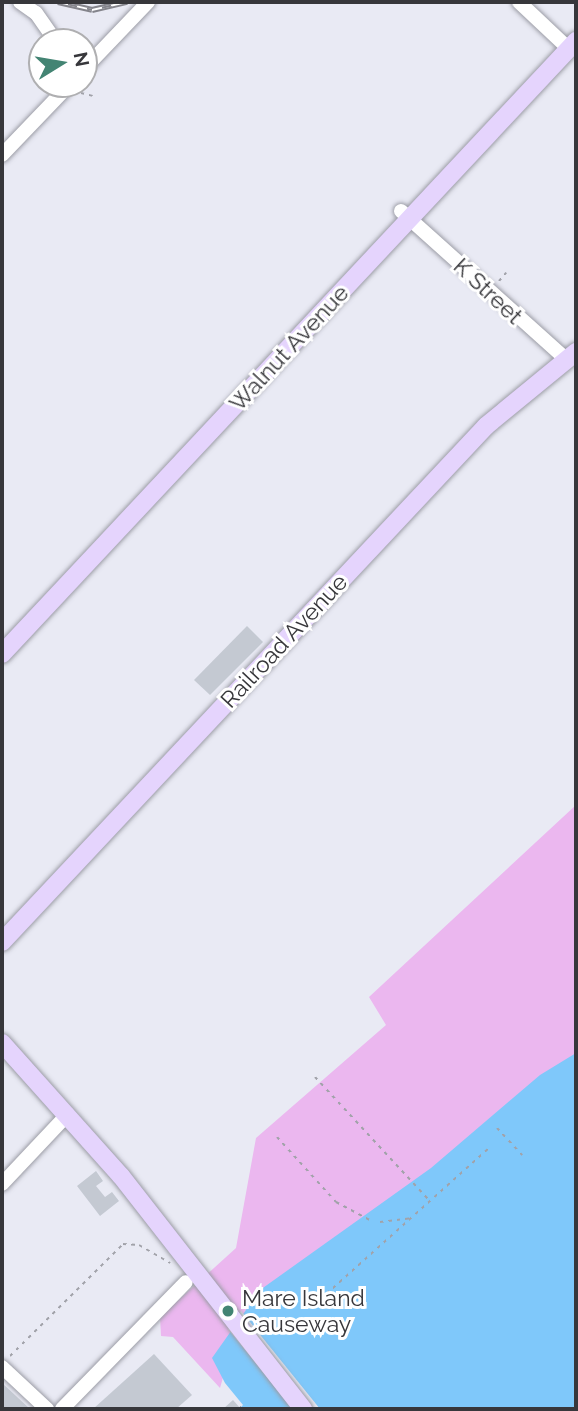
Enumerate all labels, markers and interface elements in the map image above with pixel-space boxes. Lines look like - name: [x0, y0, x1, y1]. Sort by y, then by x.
- north arrow: [28, 28, 98, 98]
- text: N: [69, 50, 94, 69]
- street label: K Street: [448, 252, 528, 330]
- street label: Walnut Avenue: [223, 279, 355, 417]
- street label: Railroad Avenue: [215, 568, 353, 714]
- place label: Mare Island Causeway: [242, 1284, 365, 1338]
- marker: Mare Island Causeway: [220, 1303, 236, 1319]

